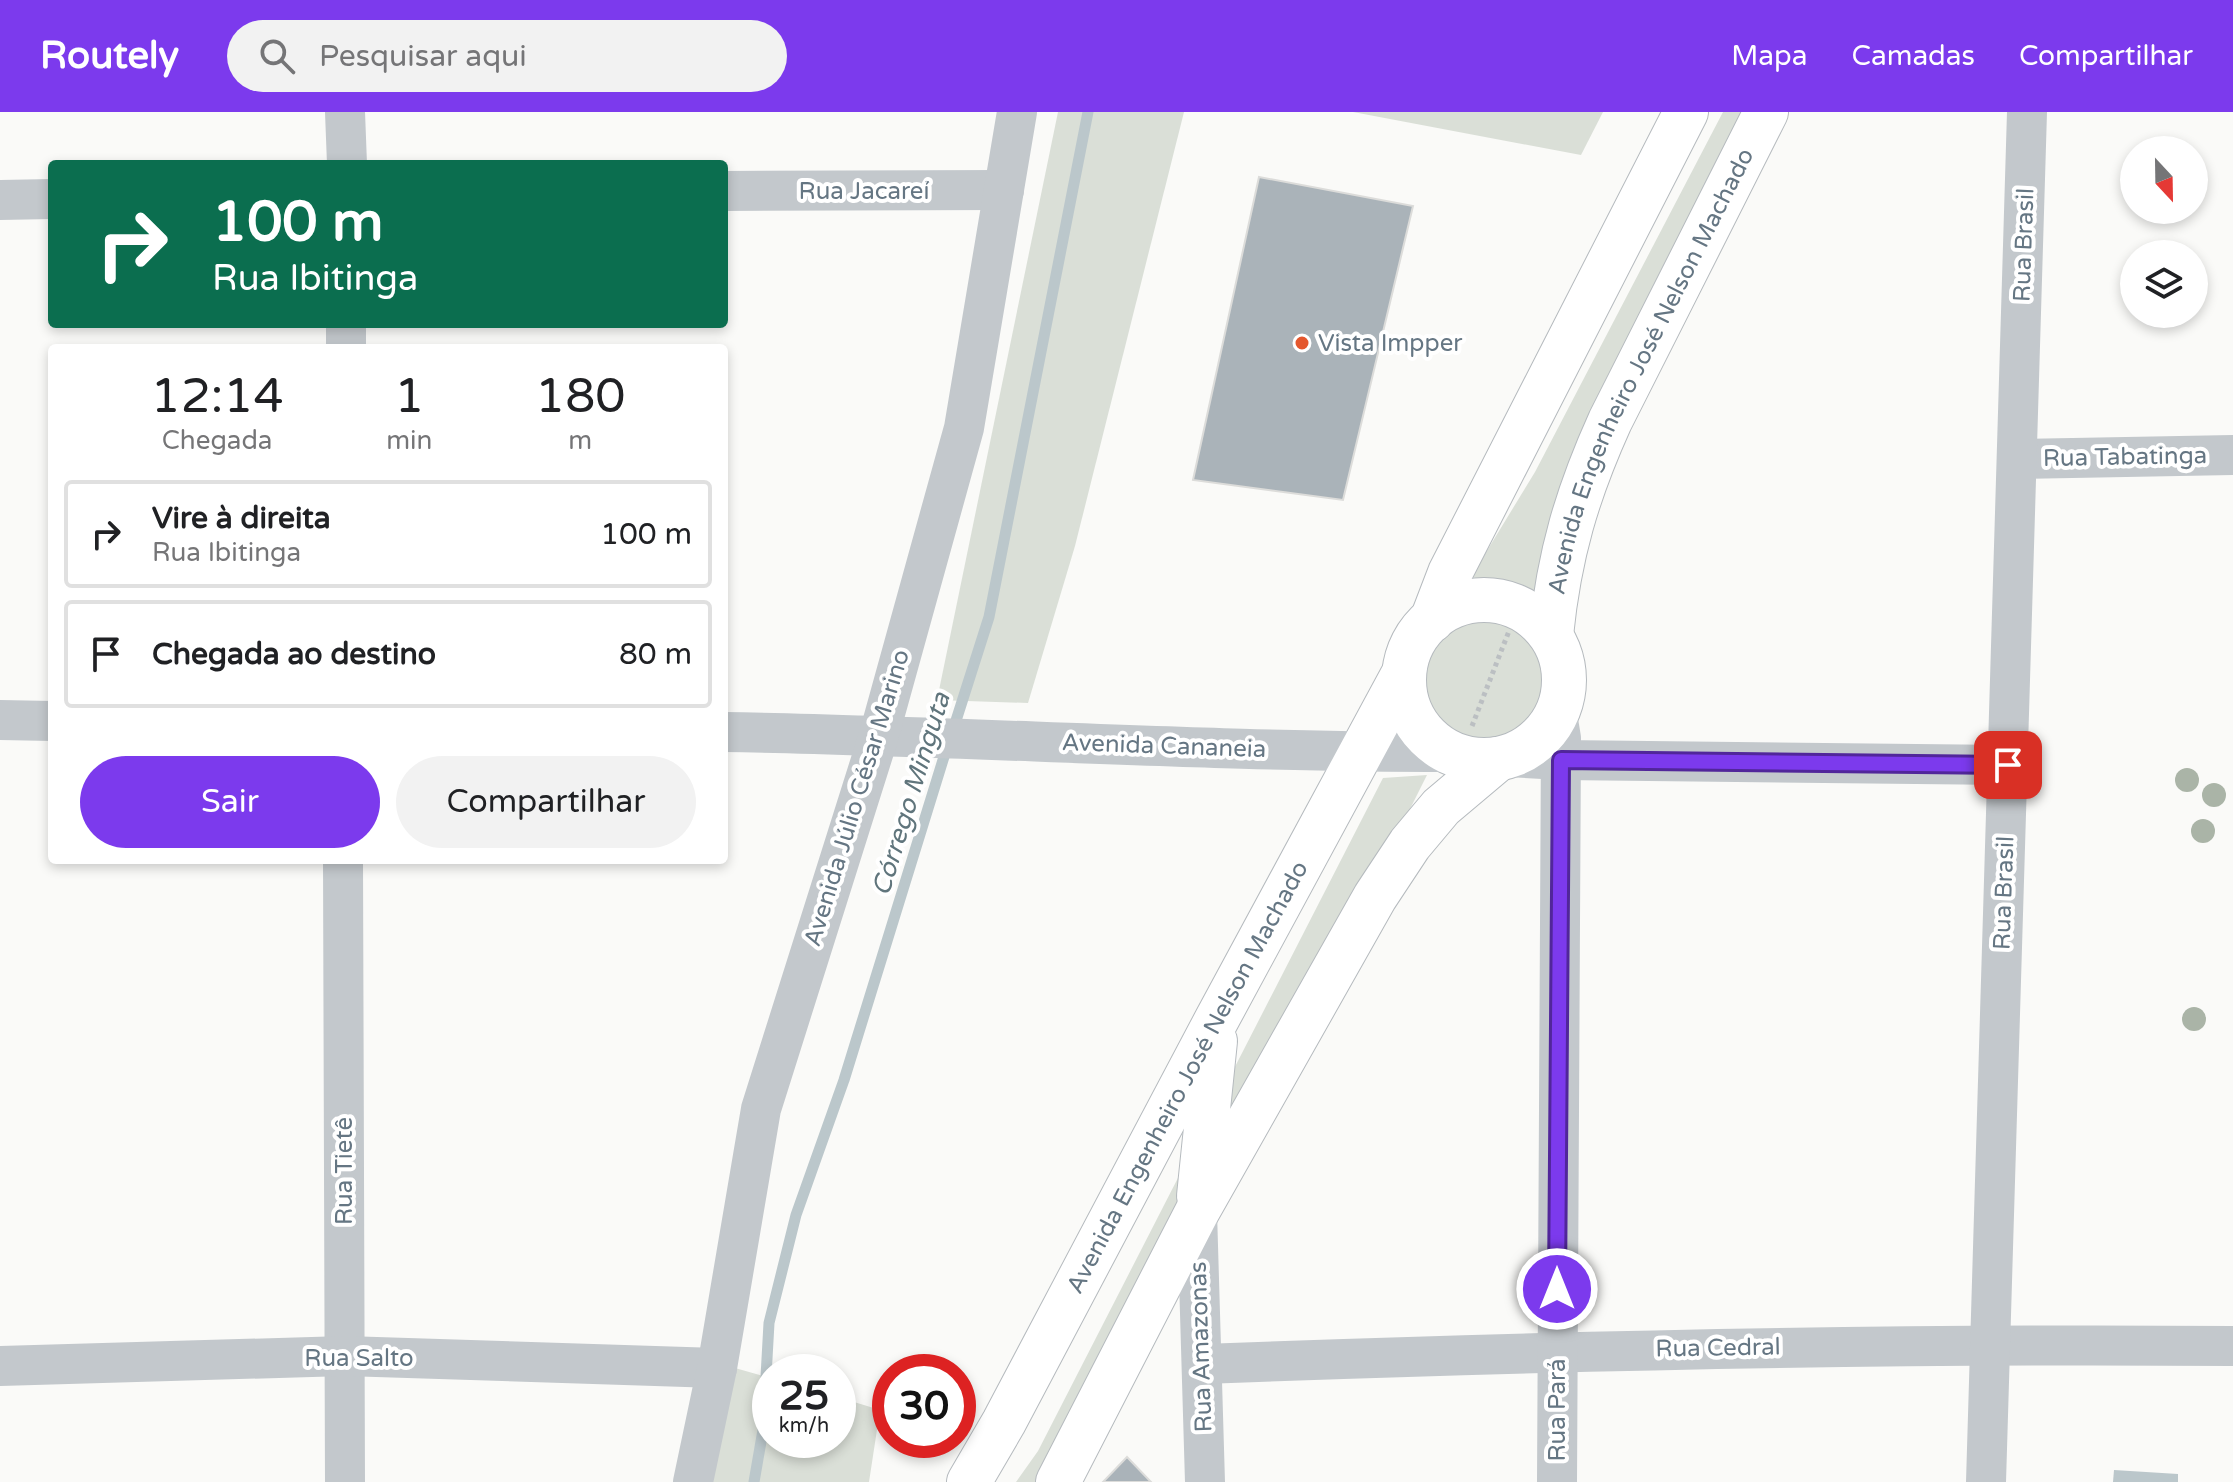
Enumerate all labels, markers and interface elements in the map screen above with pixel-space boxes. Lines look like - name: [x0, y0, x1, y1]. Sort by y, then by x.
- search box: [227, 20, 787, 92]
- text: Routely: [40, 33, 179, 79]
- icon: search: [255, 34, 299, 78]
- text: Pesquisar aqui: [319, 38, 527, 75]
- text: Mapa: [1731, 39, 1807, 73]
- text: Camadas: [1851, 39, 1975, 73]
- text: Compartilhar: [2019, 39, 2193, 73]
- north arrow: [2120, 136, 2208, 224]
- map controls: [2120, 136, 2208, 328]
- street label: Avenida Engenheiro José Nelson Machado: [1542, 143, 1760, 597]
- street label: Rua Jacareí: [799, 177, 929, 206]
- street label: Rua Brasil: [2008, 187, 2040, 303]
- text: 100 m: [212, 189, 383, 256]
- icon: right: [80, 192, 184, 296]
- button: layers: [2120, 240, 2208, 328]
- text: Rua Ibitinga: [212, 257, 418, 300]
- place label: Vista Impper: [1318, 329, 1463, 358]
- marker: Vista Impper: [1293, 334, 1311, 352]
- text: 12:14: [151, 368, 284, 426]
- text: 1: [394, 368, 424, 426]
- text: 180: [535, 368, 625, 426]
- text: Chegada: [162, 425, 272, 456]
- text: min: [386, 425, 432, 456]
- text: m: [568, 425, 592, 456]
- street label: Rua Tabatinga: [2043, 441, 2207, 473]
- text: Vire à direita: [152, 500, 331, 537]
- icon: right: [84, 512, 128, 556]
- text: 100 m: [600, 516, 692, 553]
- text: Rua Ibitinga: [152, 537, 301, 568]
- icon: arrive: [84, 632, 128, 676]
- text: Chegada ao destino: [152, 636, 436, 673]
- text: 80 m: [619, 636, 692, 673]
- street label: Avenida Júlio César Marino: [798, 646, 916, 950]
- water label: Córrego Minguta: [865, 687, 957, 899]
- street label: Avenida Cananeia: [1061, 728, 1267, 764]
- pin: [1974, 731, 2042, 799]
- icon: arrive: [1986, 743, 2030, 787]
- button: Sair: [80, 756, 380, 848]
- button: Compartilhar: [396, 756, 696, 848]
- street label: Rua Brasil: [1988, 835, 2020, 951]
- street label: Avenida Engenheiro José Nelson Machado: [1060, 856, 1314, 1298]
- street label: Rua Tietê: [330, 1117, 359, 1225]
- position arrow: [1515, 1247, 1599, 1331]
- street label: Rua Amazonas: [1184, 1261, 1218, 1433]
- street label: Rua Cedral: [1655, 1332, 1781, 1364]
- street label: Rua Salto: [304, 1344, 414, 1373]
- speed limit sign: 30: [872, 1354, 976, 1458]
- street label: Rua Pará: [1543, 1358, 1572, 1462]
- text: 25: [779, 1372, 829, 1420]
- text: km/h: [779, 1414, 829, 1438]

